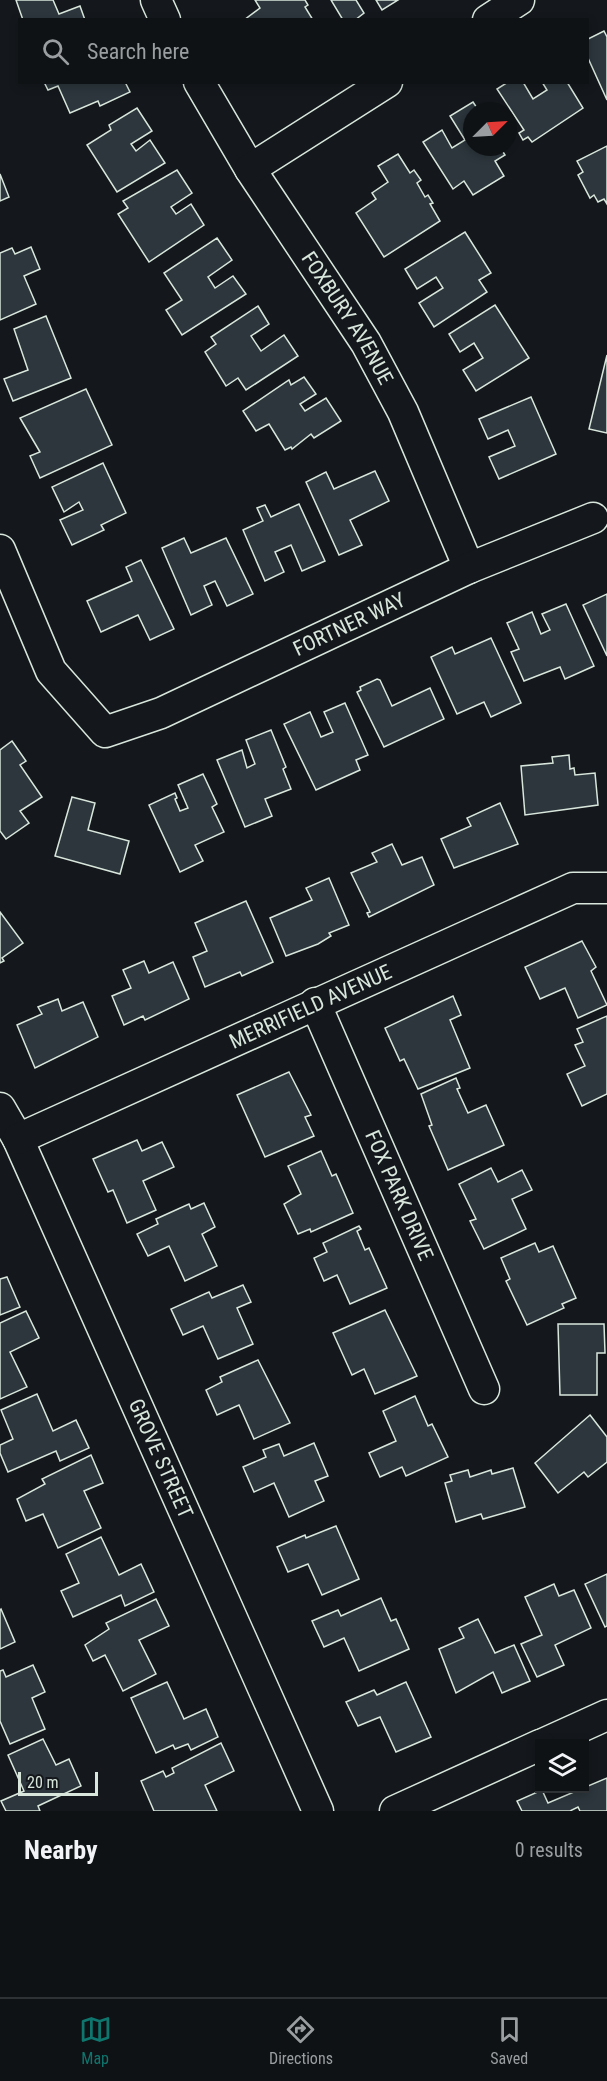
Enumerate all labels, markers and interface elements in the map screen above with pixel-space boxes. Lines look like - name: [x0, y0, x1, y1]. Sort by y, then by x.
- search box: [18, 18, 589, 84]
- icon: search: [39, 35, 72, 68]
- text: Search here: [87, 39, 189, 64]
- north arrow: [463, 102, 517, 156]
- street label: FOXBURY AVENUE: [297, 247, 398, 389]
- street label: FORTNER WAY: [289, 588, 409, 661]
- street label: MERRIFIELD AVENUE: [226, 960, 395, 1054]
- street label: FOX PARK DRIVE: [360, 1127, 438, 1264]
- street label: GROVE STREET: [124, 1395, 198, 1522]
- map controls: [535, 1739, 589, 1793]
- button: layers: [535, 1739, 589, 1793]
- scale bar: [18, 1769, 98, 1796]
- text: 20 m: [27, 1773, 59, 1792]
- text: Nearby: [24, 1835, 98, 1865]
- text: 0 results: [515, 1838, 583, 1862]
- tab: Map: [79, 2013, 112, 2068]
- tab: Directions: [269, 2013, 333, 2068]
- tab: Saved: [490, 2013, 528, 2068]

